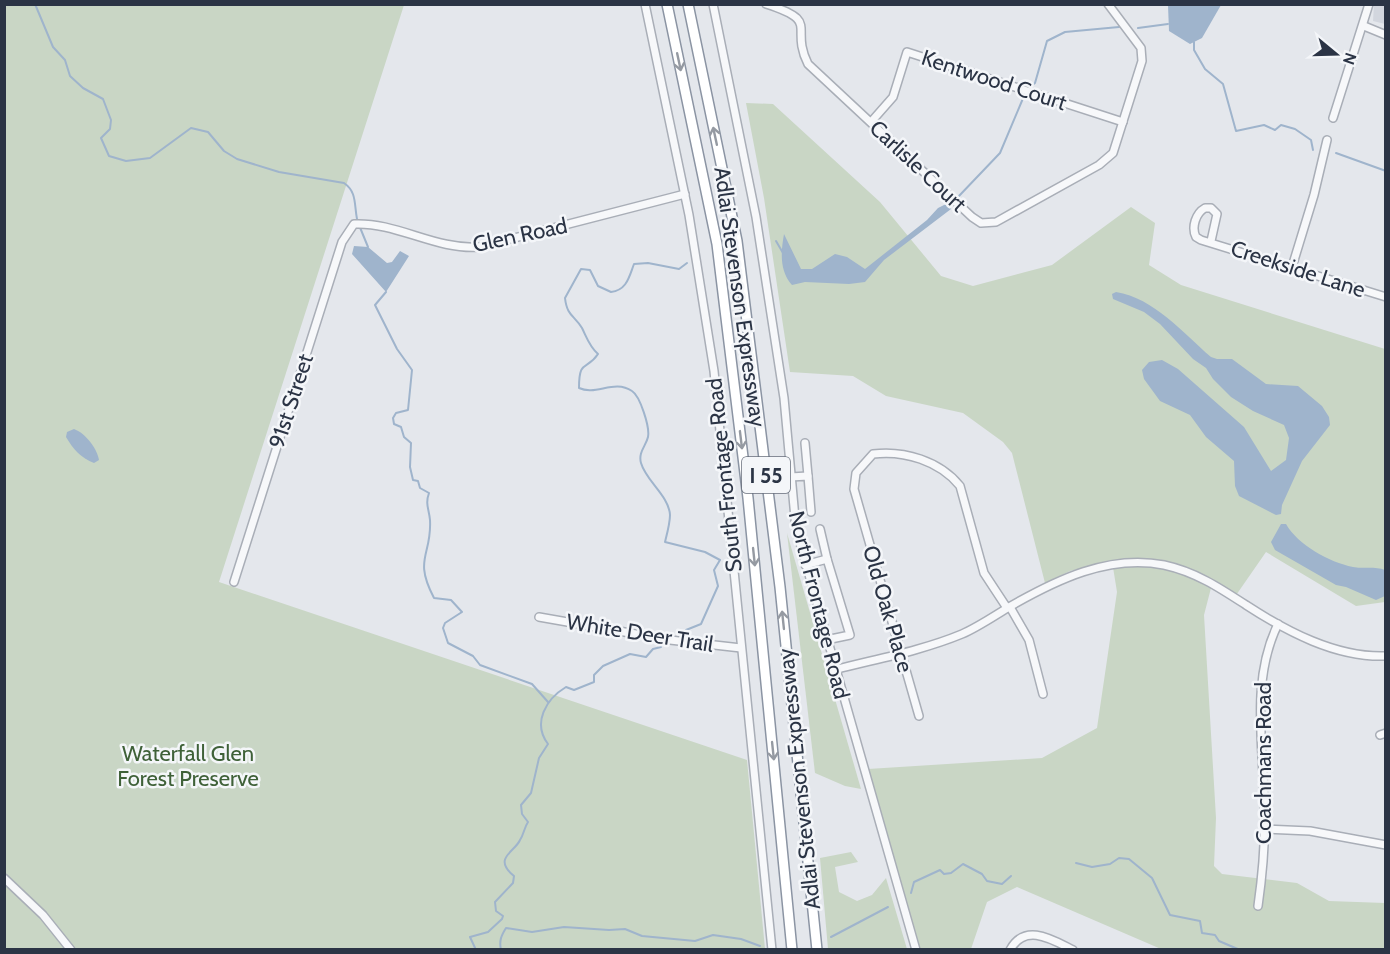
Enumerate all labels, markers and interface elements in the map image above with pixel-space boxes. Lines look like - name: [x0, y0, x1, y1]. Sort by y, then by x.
- north arrow: [1306, 24, 1366, 84]
- street label: Kentwood Court: [918, 44, 1070, 116]
- text: N: [1339, 50, 1361, 67]
- one-way arrow: [674, 51, 685, 71]
- street label: Carlisle Court: [864, 114, 972, 218]
- one-way arrow: [709, 126, 720, 146]
- street label: Adlai Stevenson Expressway: [708, 165, 772, 429]
- street label: Glen Road: [470, 212, 570, 258]
- street label: Creekside Lane: [1227, 235, 1369, 303]
- street label: 91st Street: [263, 350, 319, 452]
- street label: South Frontage Road: [700, 377, 748, 573]
- one-way arrow: [736, 430, 747, 450]
- road number: I 55: [742, 457, 790, 493]
- street label: North Frontage Road: [783, 508, 855, 702]
- street label: Old Oak Place: [857, 543, 919, 675]
- one-way arrow: [749, 546, 760, 566]
- street label: White Deer Trail: [565, 608, 716, 658]
- one-way arrow: [777, 610, 788, 630]
- street label: Adlai Stevenson Expressway: [772, 647, 826, 911]
- street label: Coachmans Road: [1250, 682, 1277, 844]
- park label: Waterfall Glen Forest Preserve: [117, 740, 259, 792]
- one-way arrow: [768, 740, 779, 760]

